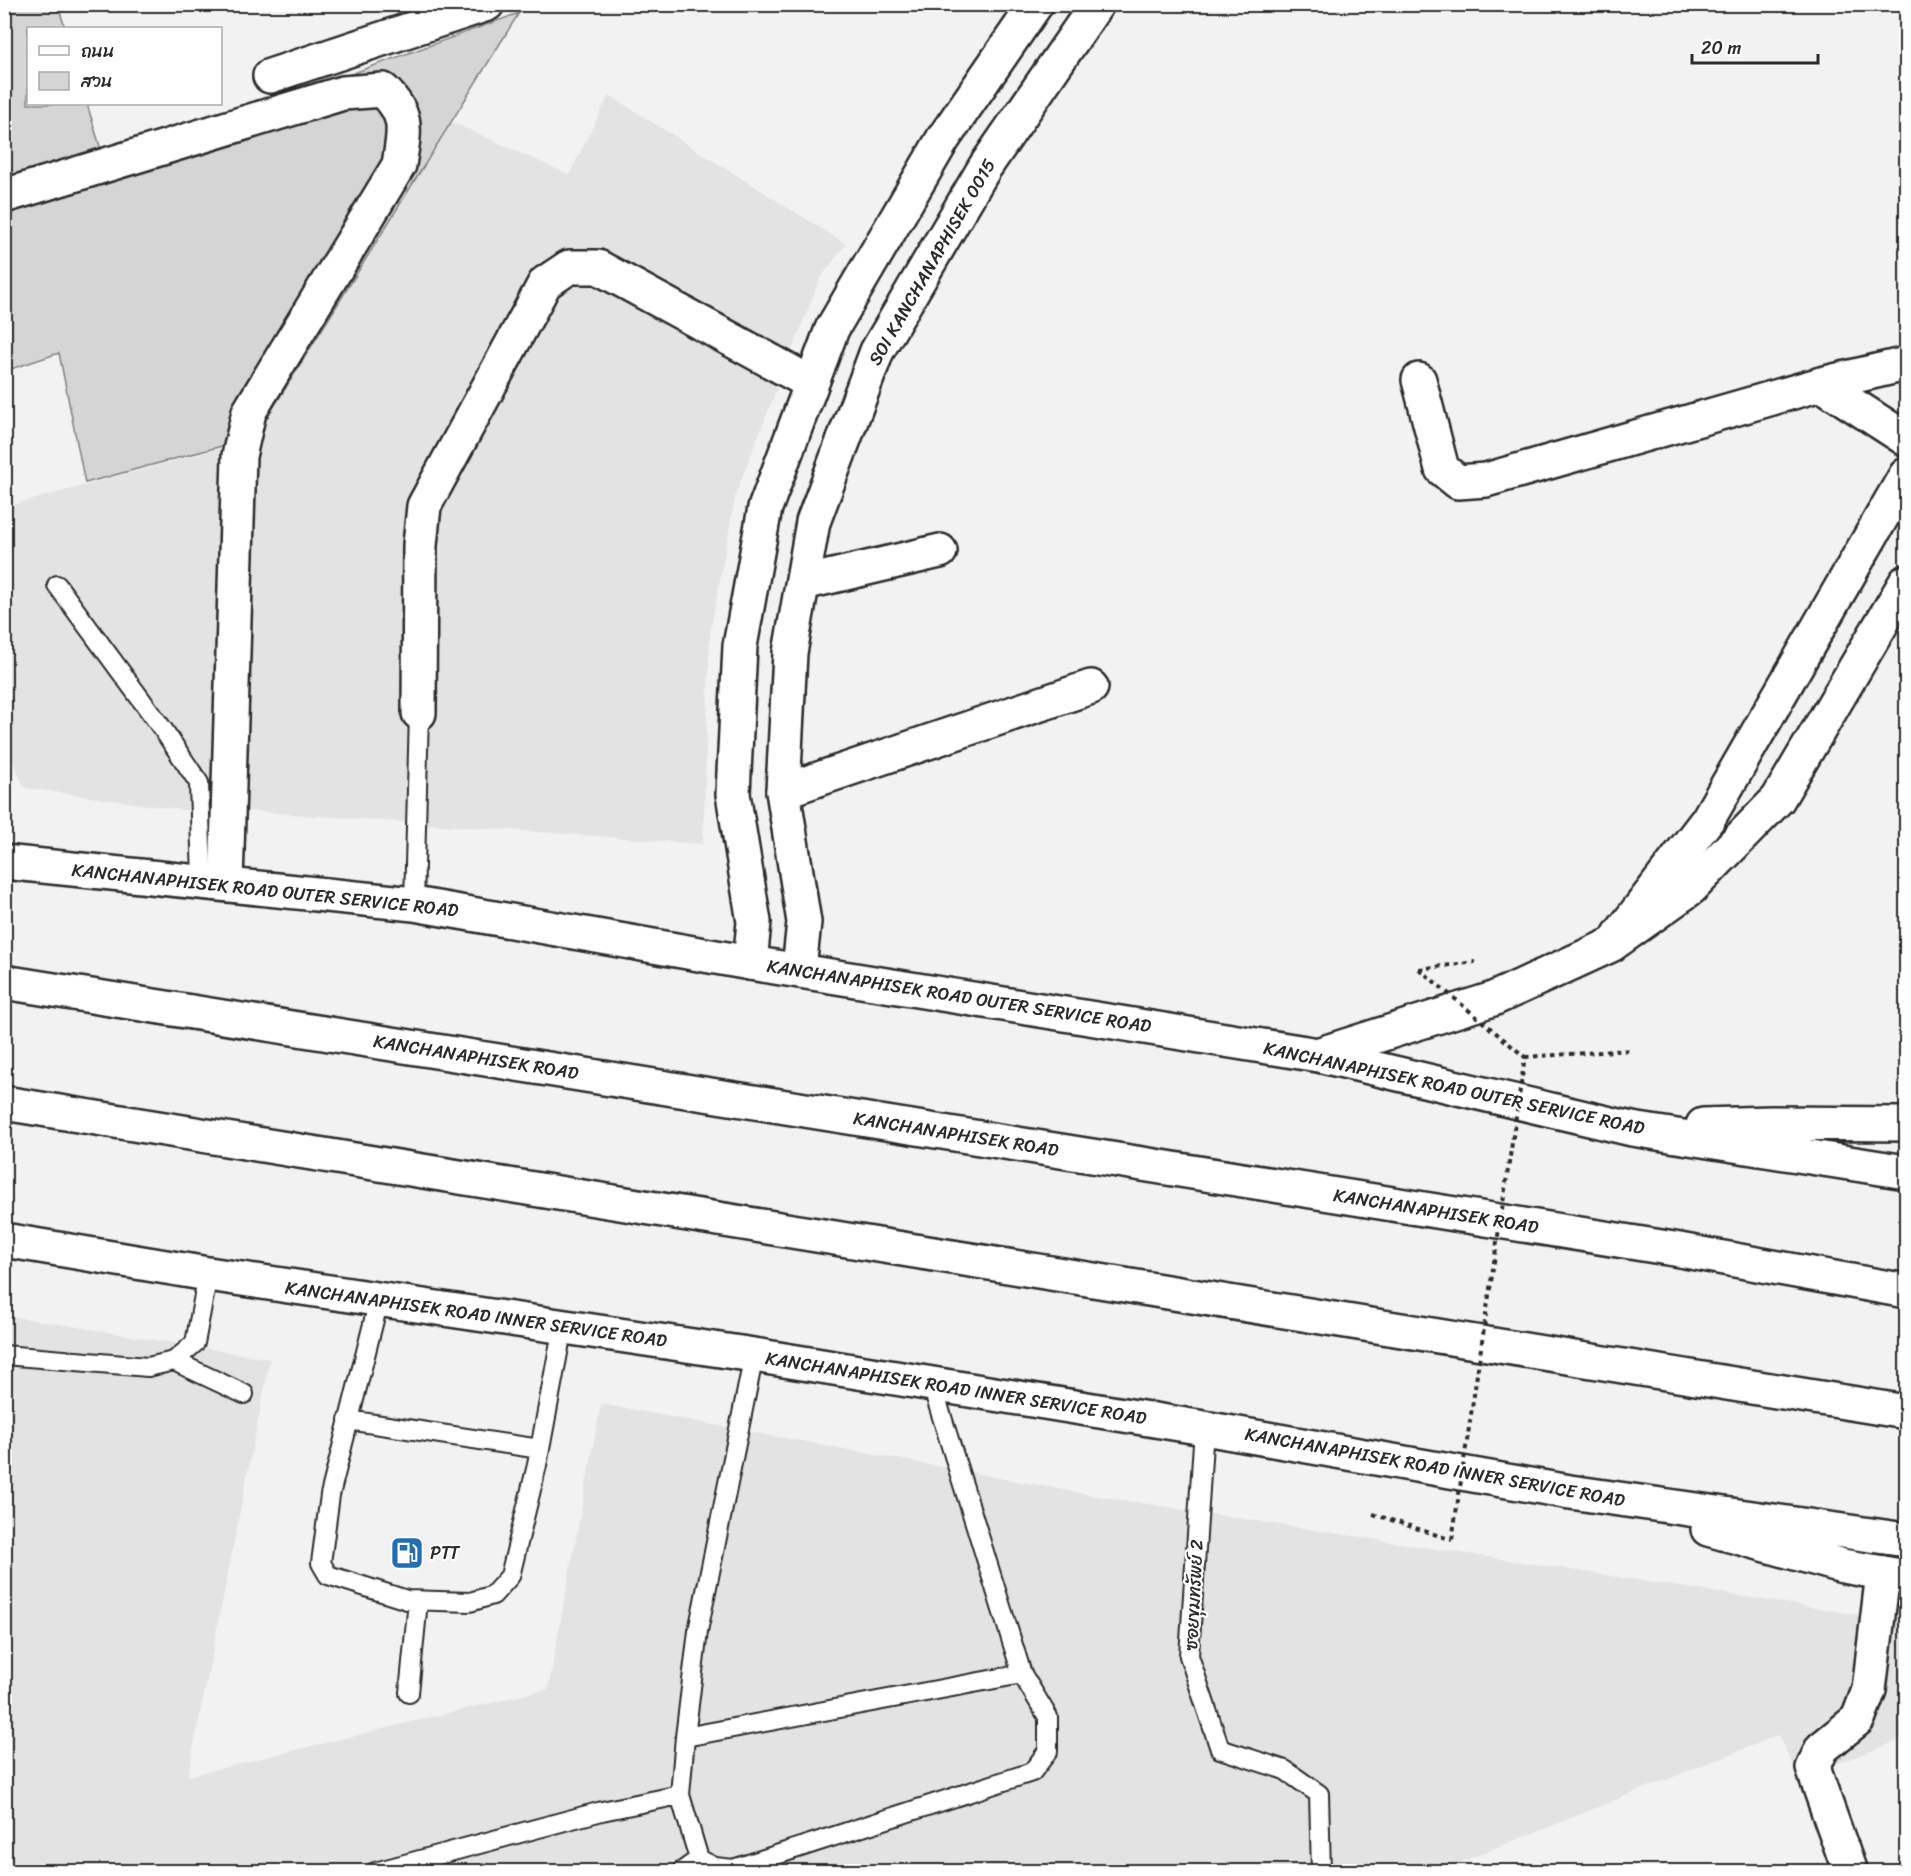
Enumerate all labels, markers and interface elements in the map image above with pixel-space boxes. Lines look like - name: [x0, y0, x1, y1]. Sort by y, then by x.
- legend: [27, 27, 222, 105]
- scale bar: [1692, 27, 1818, 65]
- text: 20 m: [1701, 32, 1741, 64]
- text: ถนน: [81, 35, 114, 67]
- text: สวน: [80, 65, 113, 97]
- street label: SOI KANCHANAPHISEK 0015: [860, 152, 1004, 372]
- street label: KANCHANAPHISEK ROAD OUTER SERVICE ROAD: [70, 854, 460, 926]
- street label: KANCHANAPHISEK ROAD OUTER SERVICE ROAD: [765, 950, 1154, 1042]
- street label: KANCHANAPHISEK ROAD: [371, 1025, 581, 1089]
- street label: KANCHANAPHISEK ROAD OUTER SERVICE ROAD: [1261, 1032, 1648, 1144]
- street label: KANCHANAPHISEK ROAD: [851, 1102, 1061, 1166]
- street label: KANCHANAPHISEK ROAD: [1331, 1179, 1541, 1243]
- street label: KANCHANAPHISEK ROAD INNER SERVICE ROAD: [283, 1271, 669, 1357]
- street label: KANCHANAPHISEK ROAD INNER SERVICE ROAD: [763, 1342, 1149, 1434]
- street label: KANCHANAPHISEK ROAD INNER SERVICE ROAD: [1242, 1418, 1628, 1516]
- fuel station icon: PTT: [389, 1535, 425, 1571]
- place label: PTT: [430, 1537, 460, 1569]
- street label: ซอยขุมทรัพย์ 2: [1175, 1539, 1213, 1651]

